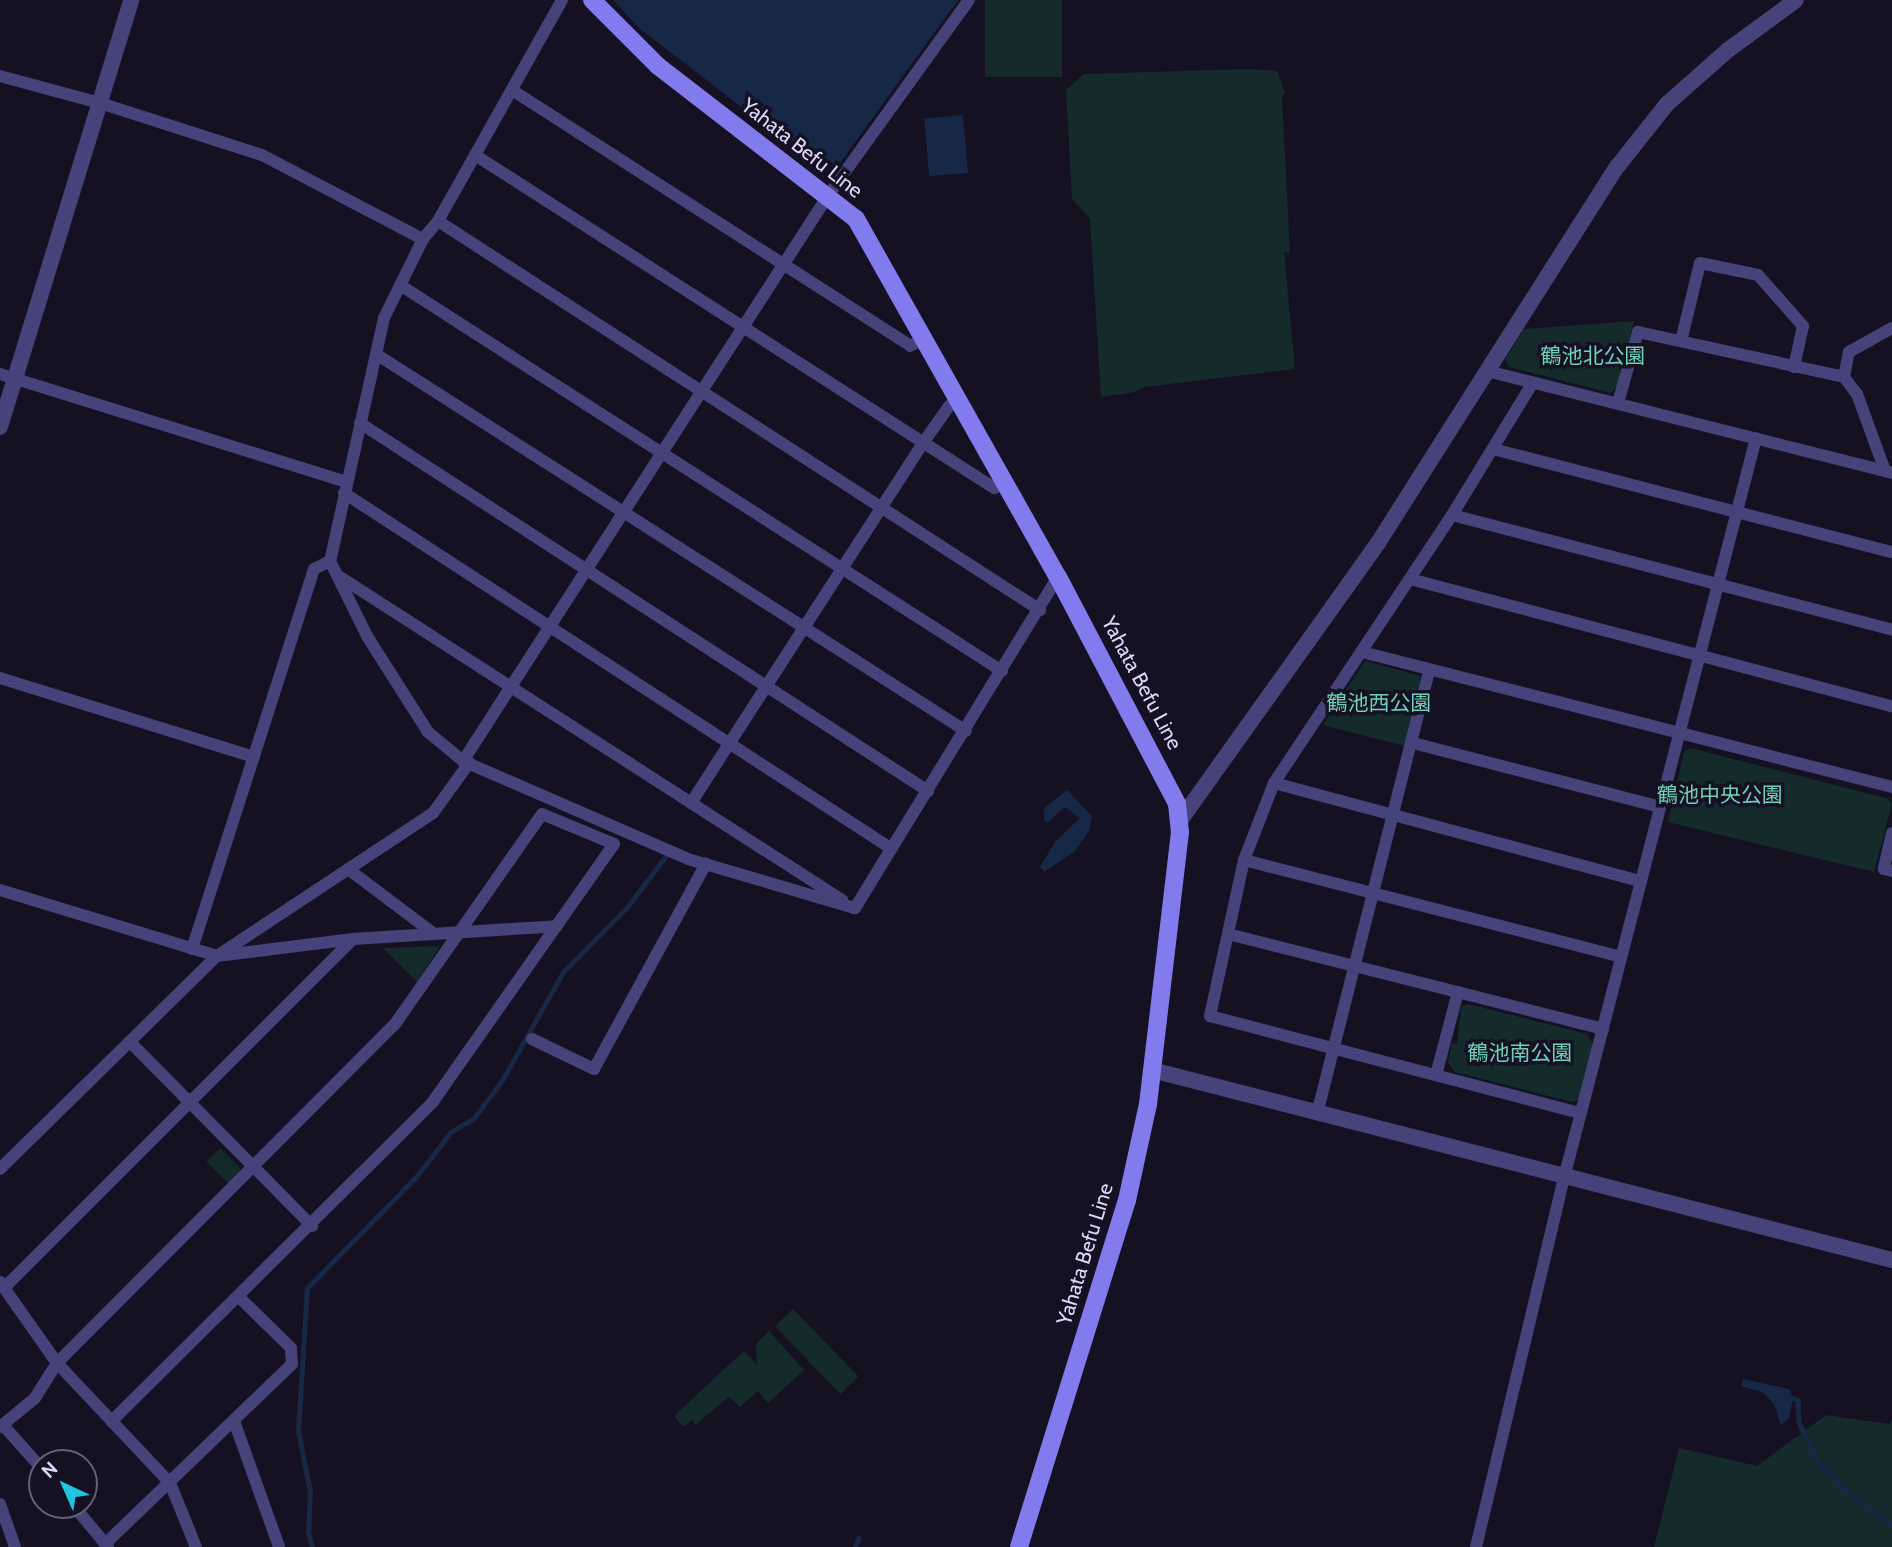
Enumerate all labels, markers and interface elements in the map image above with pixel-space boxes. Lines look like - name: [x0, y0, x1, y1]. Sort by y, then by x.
- street label: Yahata Befu Line: [736, 93, 868, 203]
- park label: 鶴池北公園: [1541, 343, 1645, 369]
- street label: Yahata Befu Line: [1096, 612, 1188, 754]
- park label: 鶴池西公園: [1327, 690, 1431, 716]
- park label: 鶴池中央公園: [1657, 782, 1783, 808]
- park label: 鶴池南公園: [1468, 1040, 1572, 1066]
- street label: Yahata Befu Line: [1051, 1180, 1119, 1328]
- north arrow: [28, 1449, 98, 1519]
- text: N: [37, 1457, 62, 1483]

